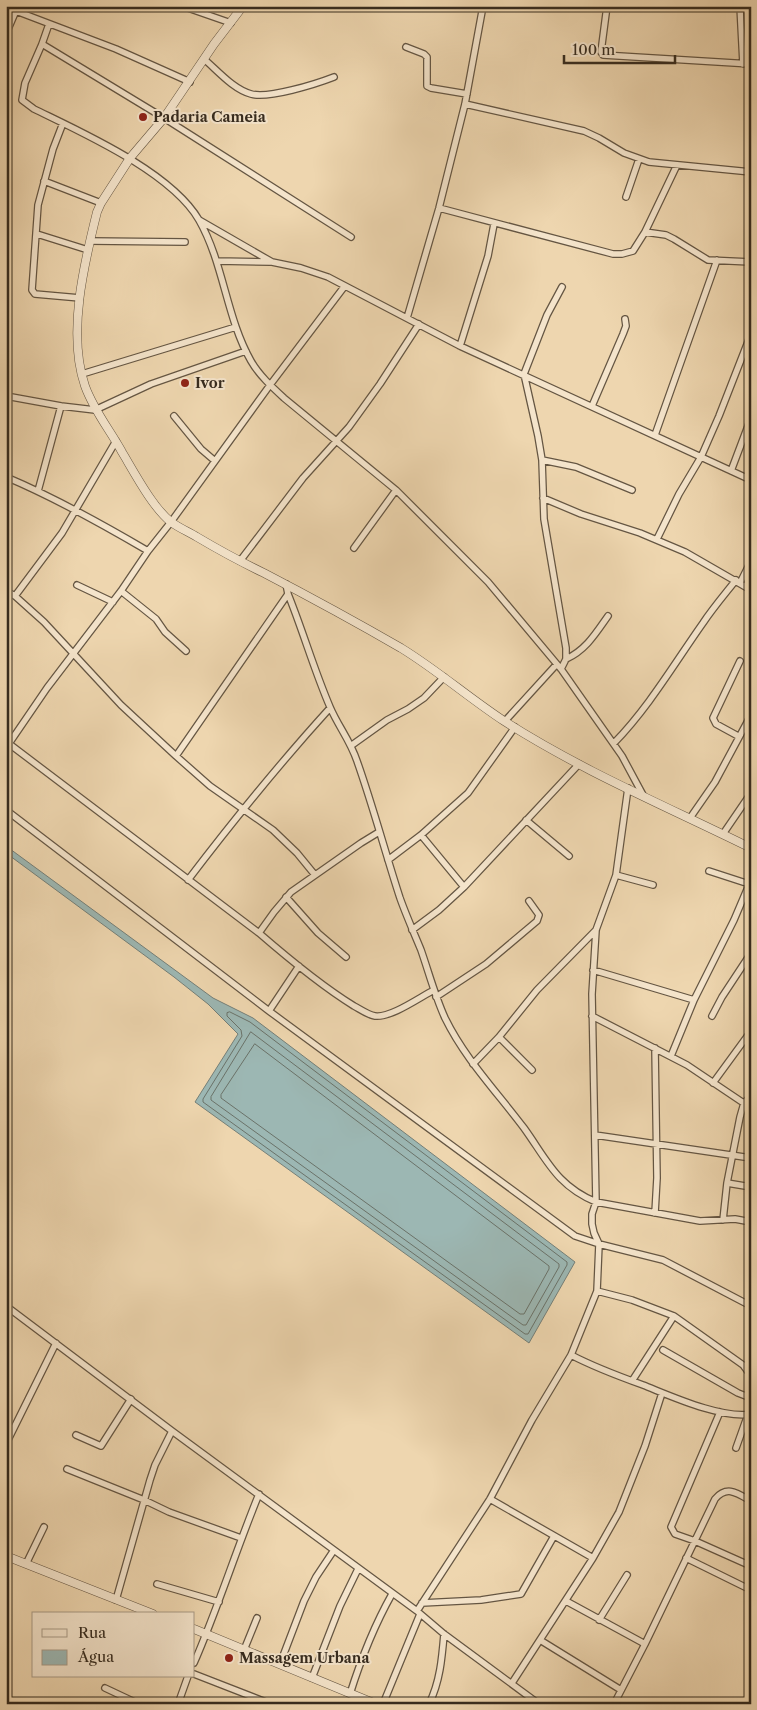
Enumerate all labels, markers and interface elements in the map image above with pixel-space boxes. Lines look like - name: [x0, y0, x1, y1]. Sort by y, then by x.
- scale bar: [564, 32, 676, 64]
- text: 100 m: [572, 40, 615, 59]
- place label: Padaria Cameia: [153, 108, 267, 126]
- marker: Padaria Cameia: [137, 111, 149, 123]
- place label: Ivor: [195, 374, 225, 392]
- marker: Ivor: [179, 377, 191, 389]
- legend: [32, 1612, 195, 1678]
- text: Rua: [78, 1623, 106, 1642]
- text: Água: [77, 1647, 114, 1666]
- place label: Massagem Urbana: [239, 1649, 370, 1667]
- marker: Massagem Urbana: [223, 1652, 235, 1664]

